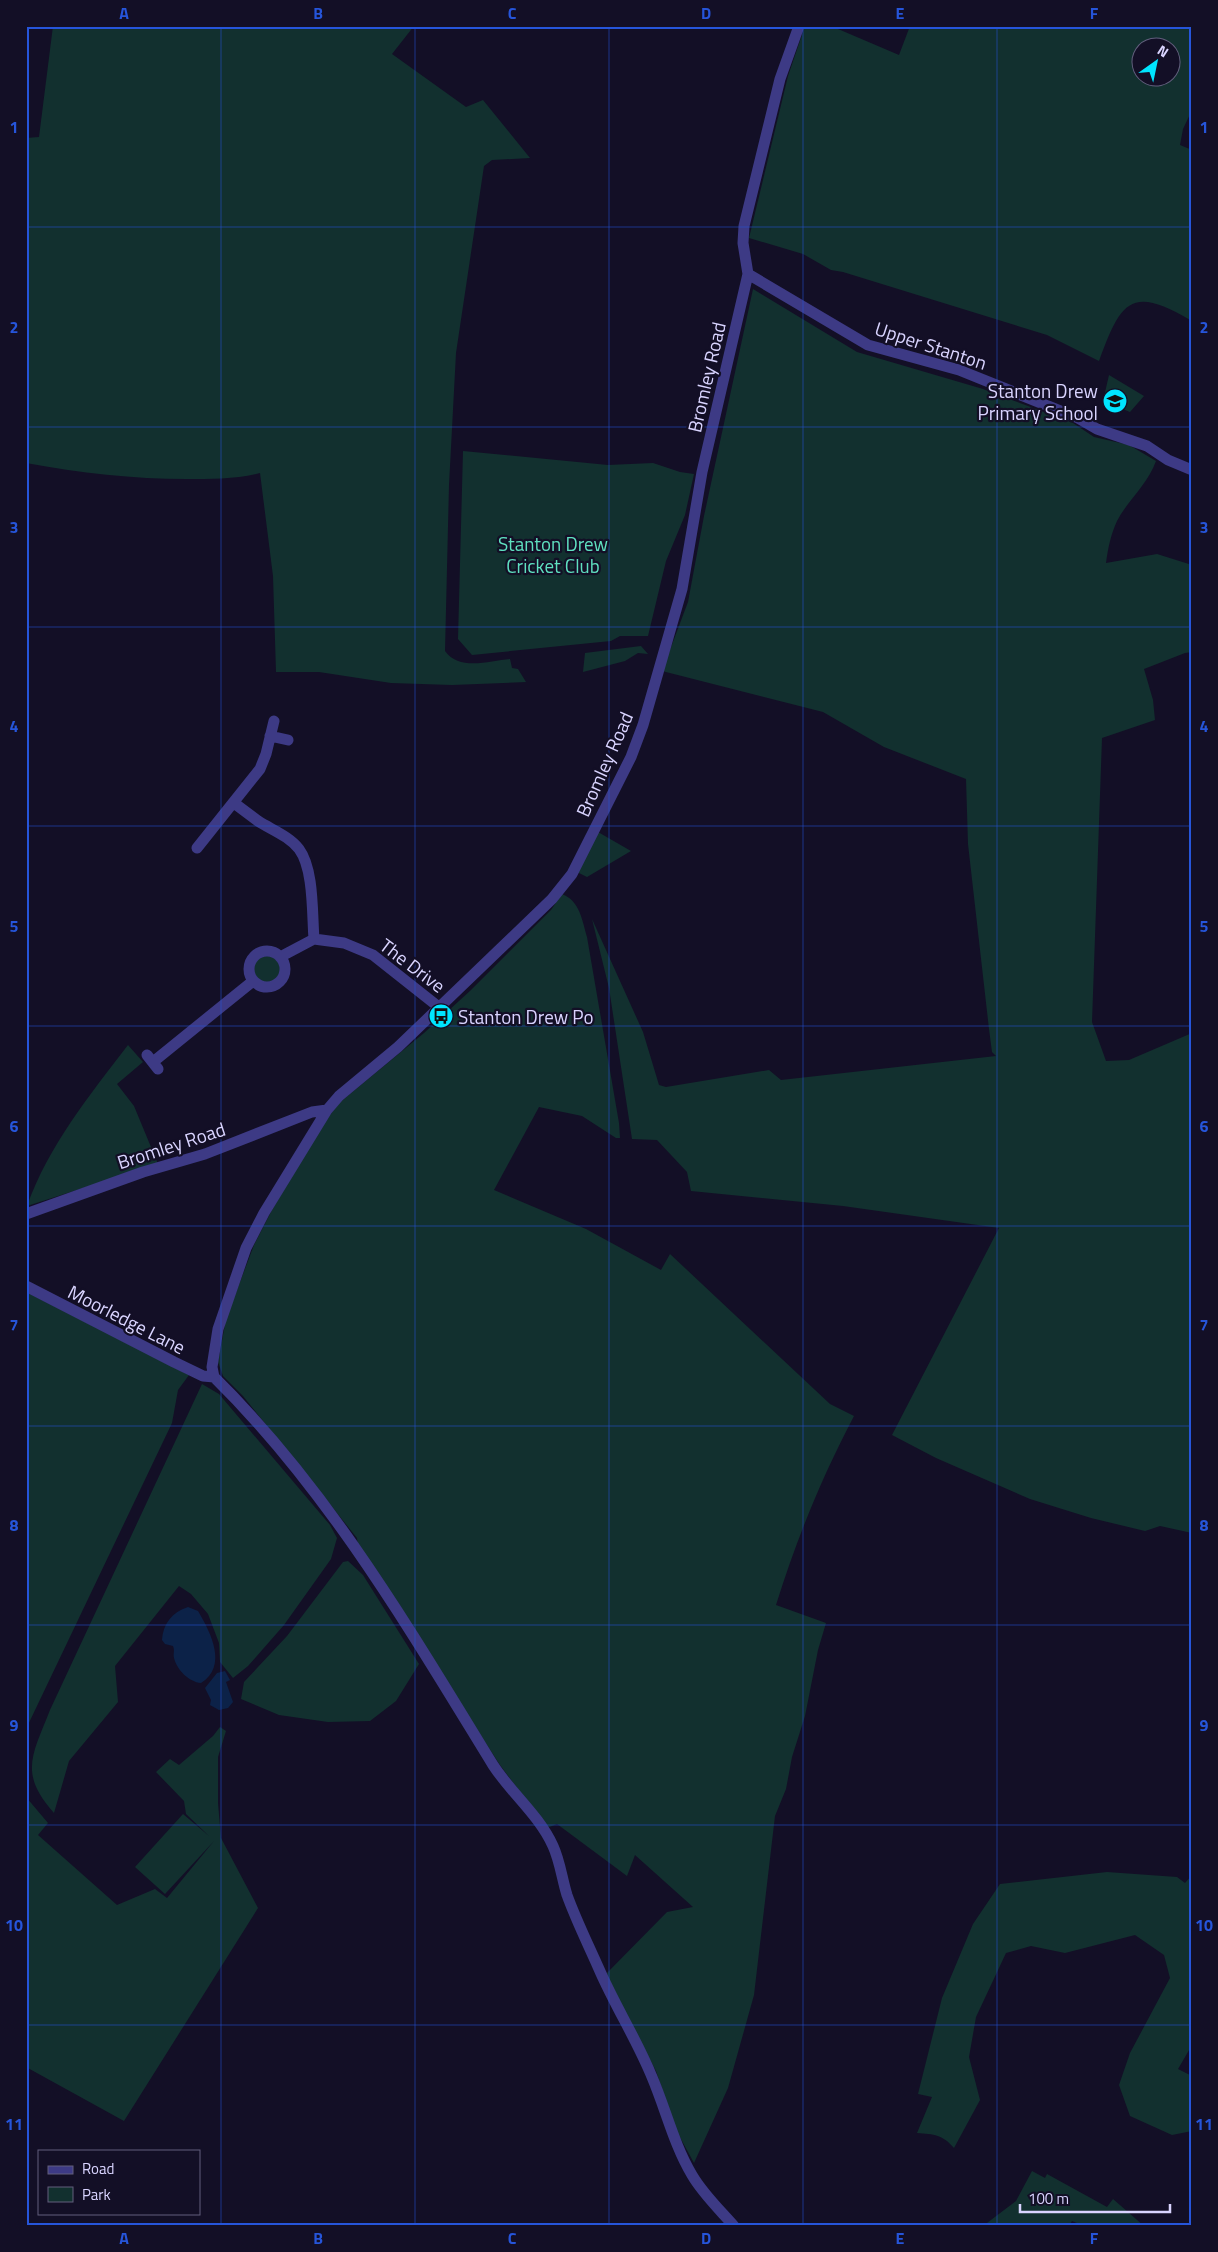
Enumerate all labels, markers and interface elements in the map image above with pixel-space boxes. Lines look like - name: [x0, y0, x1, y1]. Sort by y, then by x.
- text: A: [119, 1, 129, 25]
- text: B: [313, 1, 323, 25]
- text: C: [508, 1, 517, 25]
- text: D: [701, 1, 711, 25]
- text: E: [896, 1, 905, 25]
- text: F: [1090, 1, 1099, 25]
- north arrow: [1130, 38, 1180, 88]
- text: N: [1154, 39, 1173, 62]
- text: 1: [10, 115, 18, 139]
- text: 1: [1200, 115, 1208, 139]
- street label: Upper Stanton: [871, 313, 991, 377]
- text: 2: [10, 315, 18, 339]
- text: 2: [1200, 315, 1208, 339]
- street label: Bromley Road: [679, 319, 733, 435]
- place label: Stanton Drew Primary School: [977, 376, 1098, 427]
- school or university icon: Stanton Drew Primary School: [1102, 388, 1128, 414]
- text: 3: [10, 515, 18, 539]
- text: 3: [1200, 515, 1208, 539]
- park label: Stanton Drew Cricket Club: [498, 529, 608, 580]
- street label: Bromley Road: [568, 707, 640, 821]
- text: 4: [10, 714, 19, 738]
- text: 4: [1200, 714, 1209, 738]
- text: 5: [10, 914, 19, 938]
- text: 5: [1200, 914, 1209, 938]
- street label: The Drive: [374, 931, 452, 999]
- place label: Stanton Drew Po: [458, 1002, 594, 1031]
- bus stop icon: Stanton Drew Po: [428, 1003, 454, 1029]
- text: 6: [10, 1114, 19, 1138]
- street label: Bromley Road: [113, 1114, 229, 1176]
- text: 6: [1200, 1114, 1209, 1138]
- street label: Moorledge Lane: [63, 1277, 191, 1361]
- text: 7: [10, 1313, 18, 1337]
- text: 7: [1200, 1313, 1208, 1337]
- text: 8: [10, 1513, 19, 1537]
- text: 8: [1200, 1513, 1209, 1537]
- text: 9: [10, 1713, 19, 1737]
- text: 9: [1200, 1713, 1209, 1737]
- text: 10: [5, 1913, 23, 1937]
- text: 10: [1195, 1913, 1213, 1937]
- text: 11: [5, 2112, 23, 2136]
- text: 11: [1195, 2112, 1213, 2136]
- legend: [38, 2150, 200, 2214]
- text: Road: [82, 2157, 114, 2180]
- scale bar: [1020, 2182, 1170, 2214]
- text: Park: [82, 2183, 111, 2206]
- text: 100 m: [1028, 2187, 1069, 2210]
- text: A: [119, 2226, 129, 2250]
- text: B: [313, 2226, 323, 2250]
- text: C: [508, 2226, 517, 2250]
- text: D: [701, 2226, 711, 2250]
- text: E: [896, 2226, 905, 2250]
- text: F: [1090, 2226, 1099, 2250]

